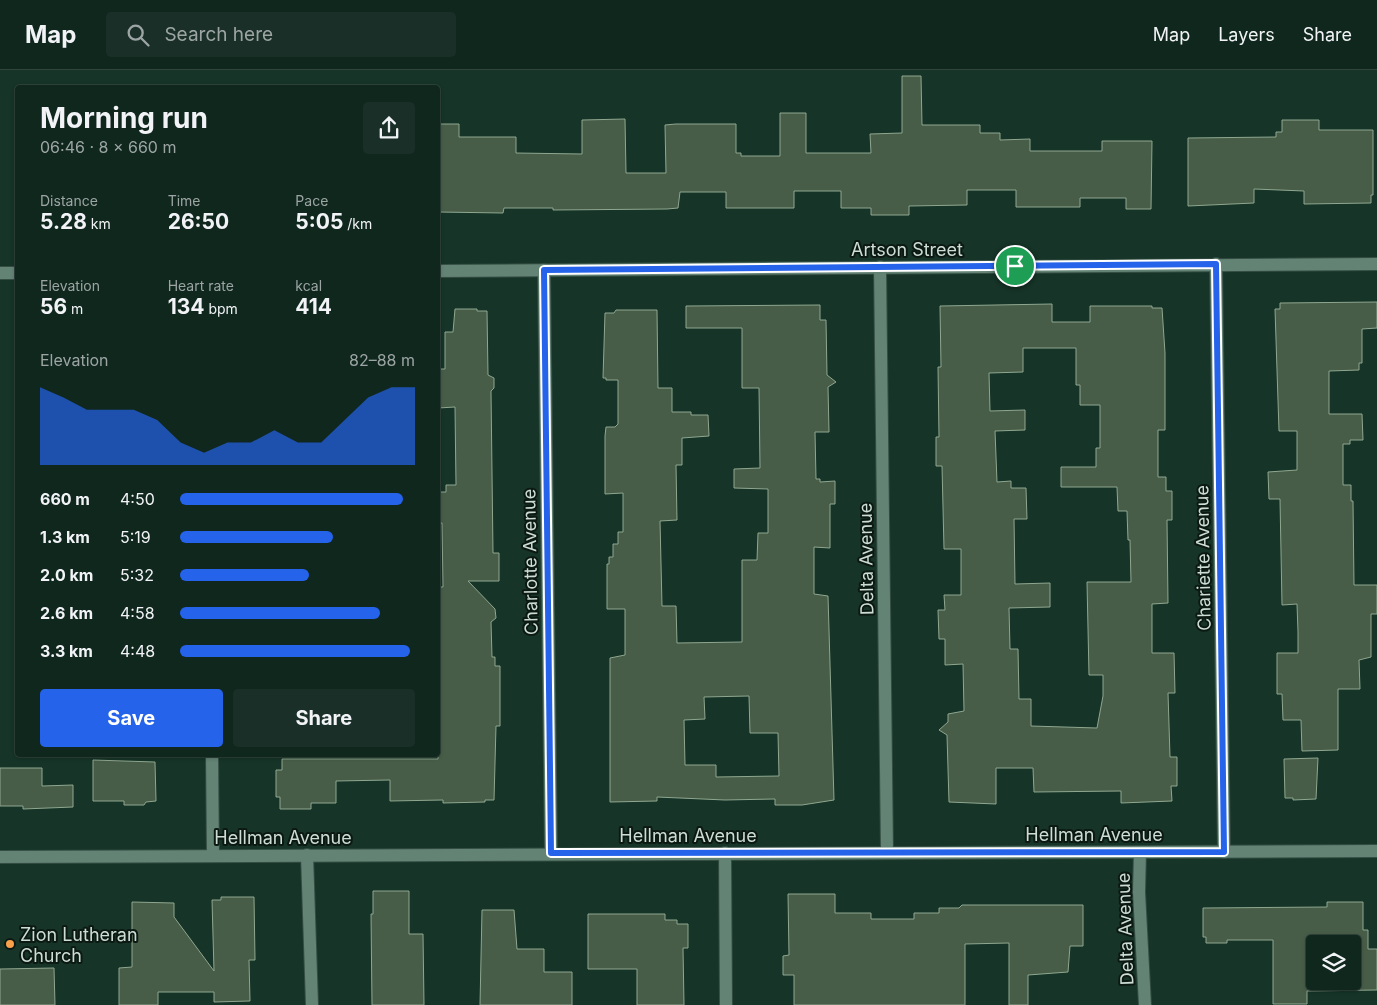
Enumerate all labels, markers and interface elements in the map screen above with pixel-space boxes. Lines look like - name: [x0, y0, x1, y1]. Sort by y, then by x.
- search box: [106, 12, 456, 57]
- text: Map: [25, 20, 76, 49]
- icon: search: [124, 21, 152, 49]
- text: Search here: [164, 23, 273, 46]
- text: Map: [1153, 24, 1190, 45]
- text: Layers: [1218, 24, 1275, 45]
- text: Share: [1303, 24, 1352, 45]
- text: Morning run: [40, 101, 208, 135]
- button: share: [363, 102, 415, 154]
- text: 06:46 · 8 × 660 m: [40, 137, 176, 157]
- text: Distance: [40, 192, 98, 209]
- text: Time: [168, 192, 201, 209]
- text: Pace: [295, 192, 328, 209]
- text: 5.28: [40, 209, 87, 234]
- text: 26:50: [168, 209, 229, 234]
- text: 5:05: [295, 209, 343, 234]
- text: km: [87, 215, 111, 232]
- text: /km: [343, 215, 372, 232]
- street label: Artson Street: [851, 239, 963, 260]
- pin: [994, 245, 1036, 287]
- icon: arrive: [1001, 252, 1029, 280]
- text: Elevation: [40, 277, 100, 294]
- text: Heart rate: [168, 277, 234, 294]
- text: kcal: [295, 277, 322, 294]
- text: 56: [40, 294, 67, 319]
- text: 134: [168, 294, 204, 319]
- text: 414: [295, 294, 332, 319]
- text: m: [67, 300, 83, 317]
- text: bpm: [204, 300, 238, 317]
- text: Elevation: [40, 350, 109, 370]
- text: 82–88 m: [349, 350, 415, 370]
- street label: Chariette Avenue: [1191, 485, 1215, 631]
- text: 660 m: [40, 489, 90, 509]
- text: 4:50: [120, 489, 155, 509]
- street label: Charlotte Avenue: [518, 489, 542, 635]
- street label: Delta Avenue: [855, 503, 877, 615]
- text: 1.3 km: [40, 527, 90, 547]
- text: 5:19: [120, 527, 151, 547]
- text: 2.0 km: [40, 565, 93, 585]
- text: 5:32: [120, 565, 154, 585]
- text: 2.6 km: [40, 603, 93, 623]
- text: 4:58: [120, 603, 155, 623]
- text: 3.3 km: [40, 641, 93, 661]
- text: 4:48: [120, 641, 155, 661]
- button: Save: [40, 689, 223, 747]
- button: Share: [233, 689, 415, 747]
- street label: Hellman Avenue: [1025, 824, 1163, 845]
- street label: Hellman Avenue: [619, 825, 757, 846]
- street label: Hellman Avenue: [214, 827, 352, 848]
- street label: Delta Avenue: [1113, 872, 1137, 986]
- place label: Zion Lutheran Church: [20, 924, 138, 966]
- map controls: [1306, 935, 1361, 990]
- button: layers: [1306, 935, 1361, 990]
- marker: Zion Lutheran Church: [4, 938, 16, 950]

